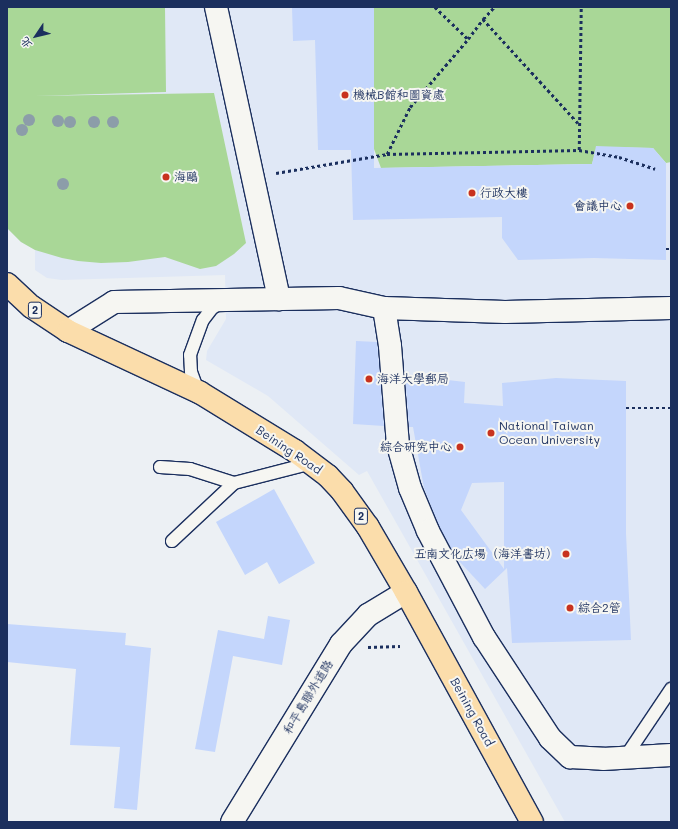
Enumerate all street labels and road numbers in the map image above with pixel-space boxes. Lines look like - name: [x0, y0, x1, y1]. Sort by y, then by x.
- road number: 2: [27, 301, 43, 319]
- street label: Beining Road: [253, 423, 325, 477]
- road number: 2: [353, 507, 369, 525]
- street label: 和平島聯外道路: [280, 657, 336, 737]
- street label: Beining Road: [447, 675, 497, 749]

